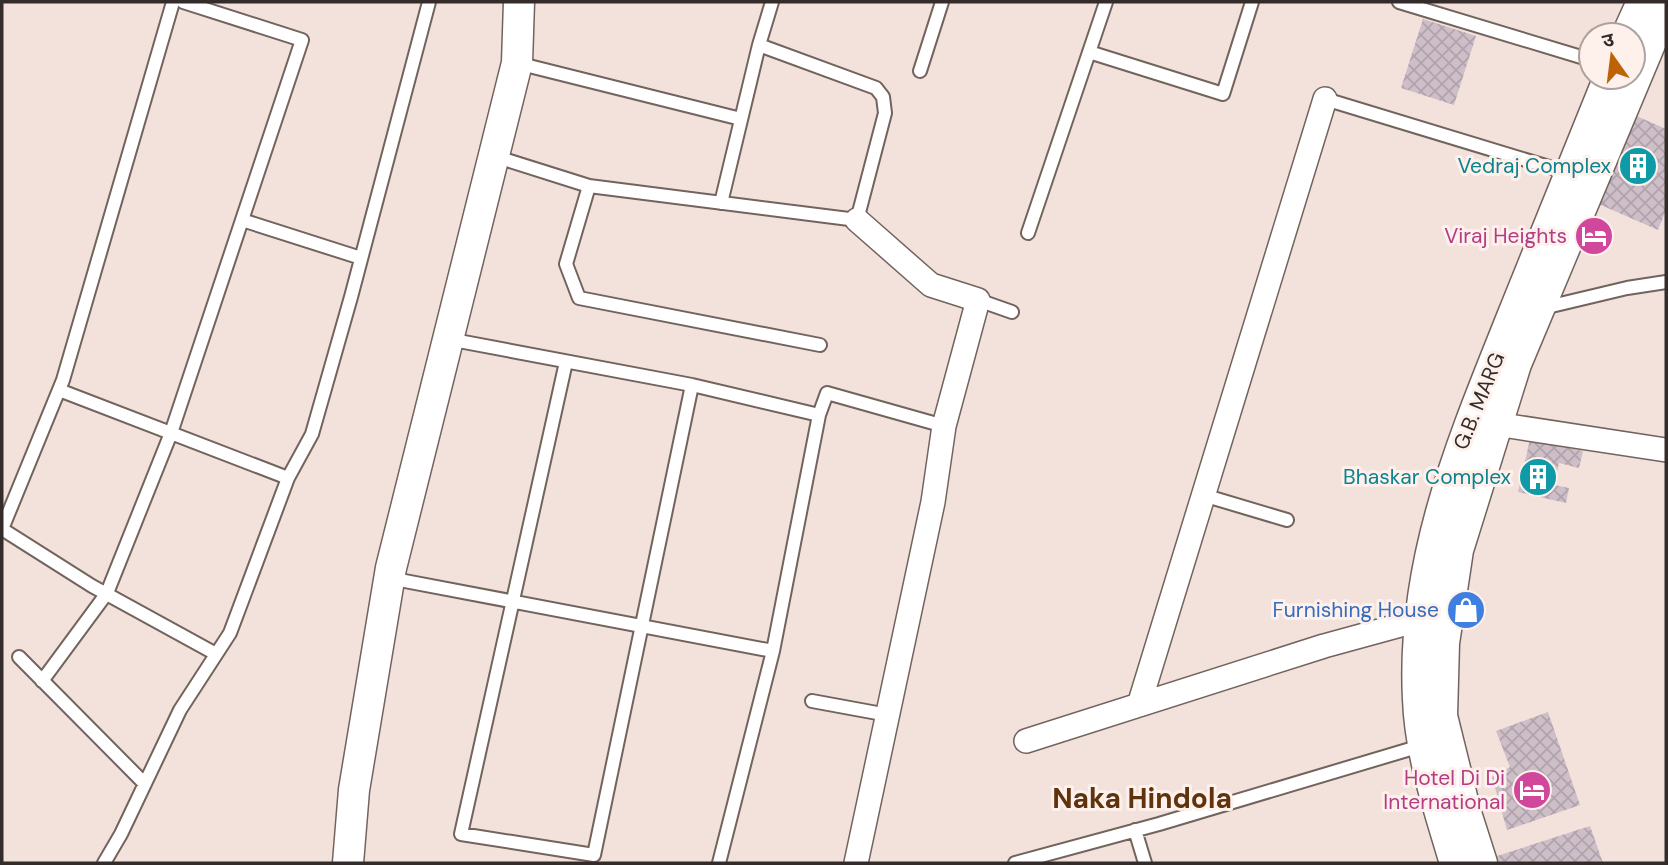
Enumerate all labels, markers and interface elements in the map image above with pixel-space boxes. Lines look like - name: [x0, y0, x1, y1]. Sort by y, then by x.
- north arrow: [1577, 21, 1647, 91]
- text: उ: [1600, 26, 1617, 53]
- building icon: Vedraj Complex: [1617, 145, 1659, 187]
- place label: Vedraj Complex: [1457, 152, 1611, 180]
- hotel icon: Viraj Heights: [1573, 215, 1615, 257]
- place label: Viraj Heights: [1444, 222, 1567, 250]
- street label: G.B. MARG: [1447, 348, 1511, 454]
- building icon: Bhaskar Complex: [1517, 456, 1559, 498]
- place label: Bhaskar Complex: [1343, 463, 1511, 491]
- shop icon: Furnishing House: [1445, 589, 1487, 631]
- place label: Furnishing House: [1273, 596, 1439, 624]
- place label: Hotel Di Di International: [1383, 764, 1505, 816]
- hotel icon: Hotel Di Di International: [1511, 769, 1553, 811]
- district label: Naka Hindola: [1052, 780, 1232, 817]

